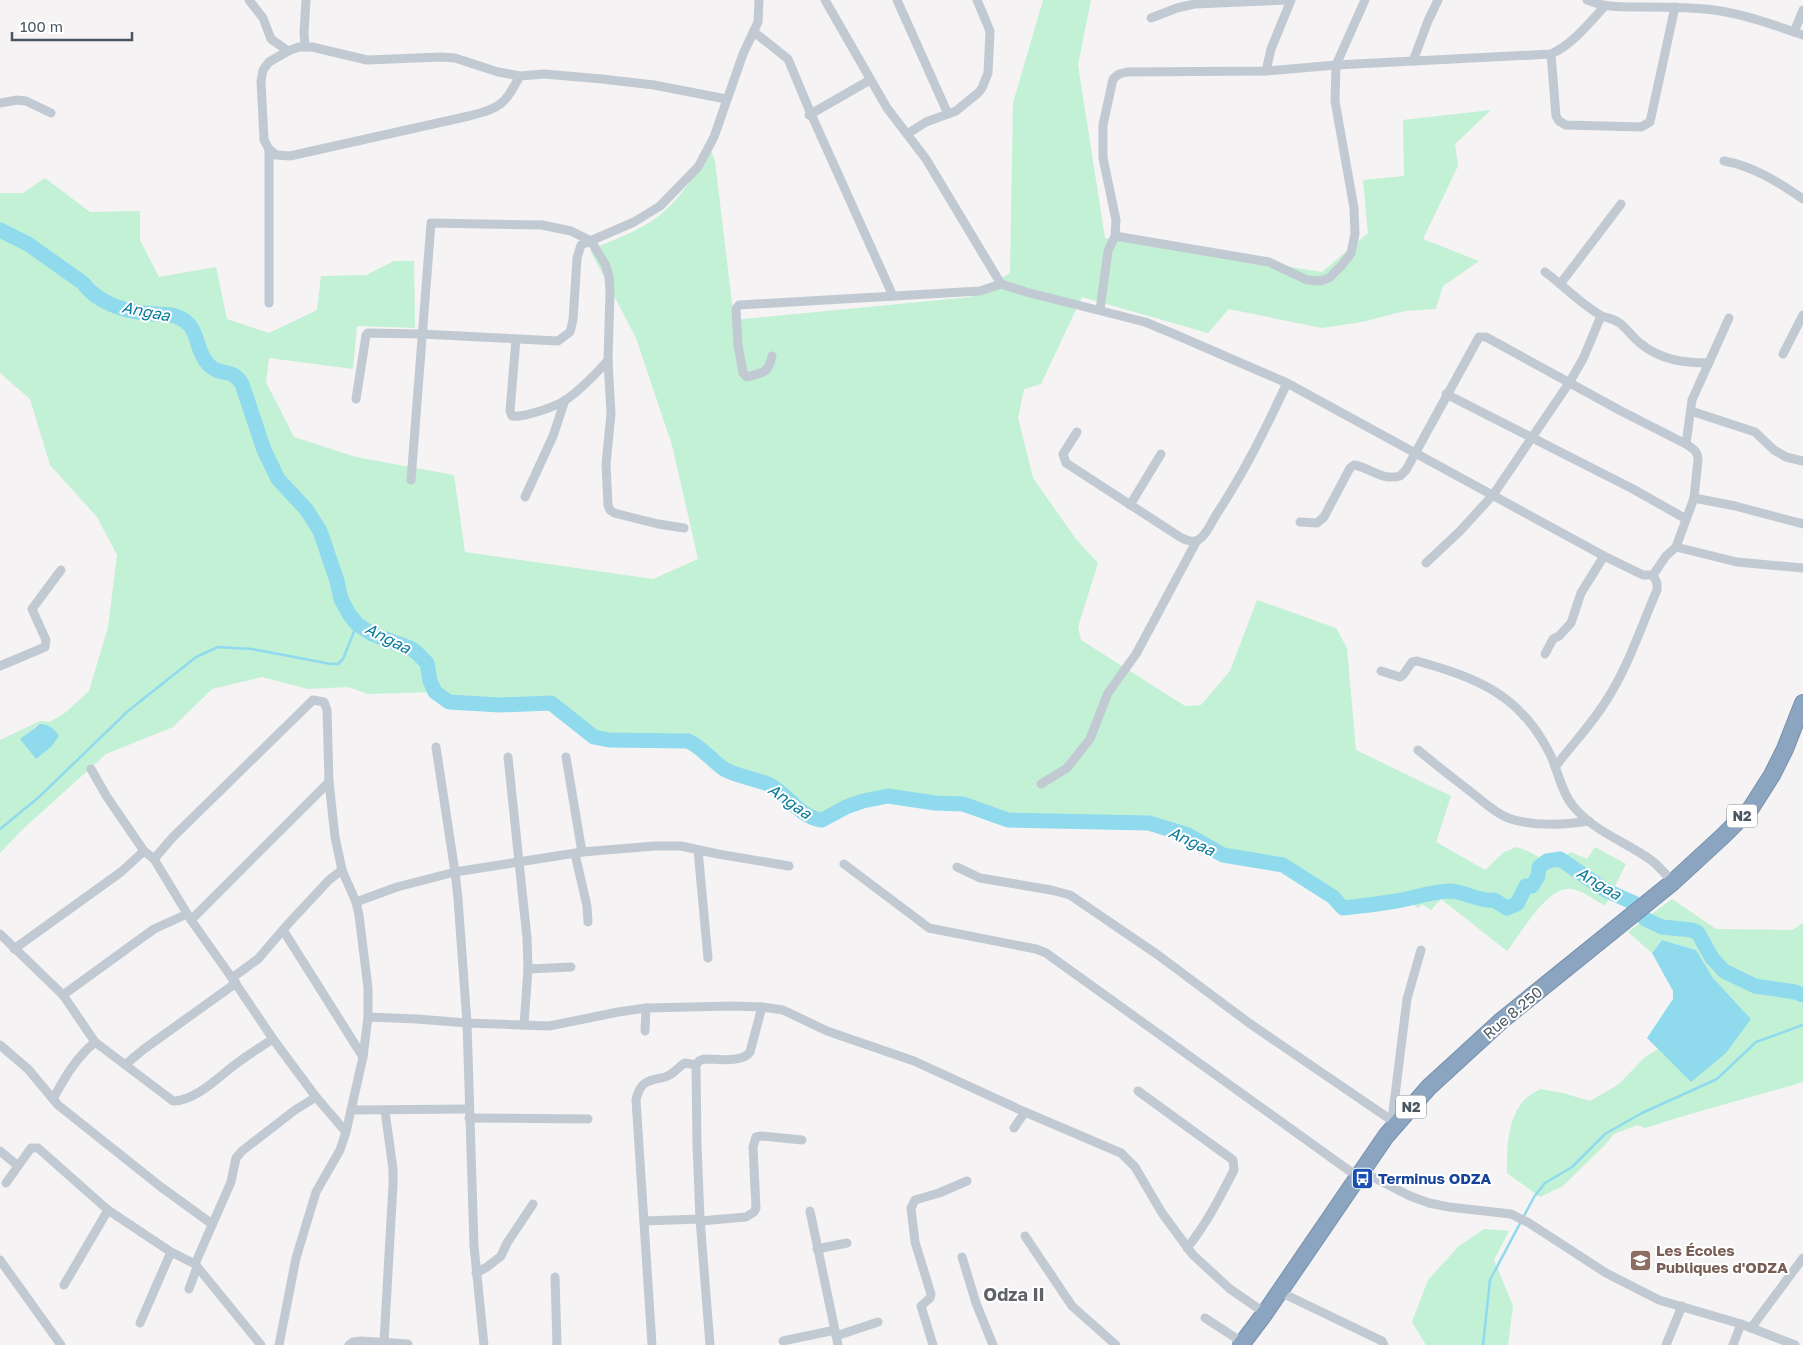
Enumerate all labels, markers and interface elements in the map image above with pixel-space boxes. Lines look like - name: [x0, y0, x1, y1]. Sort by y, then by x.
- scale bar: [12, 10, 132, 42]
- text: 100 m: [20, 17, 63, 35]
- water label: Angaa: [120, 297, 173, 326]
- water label: Angaa: [362, 618, 415, 658]
- water label: Angaa: [764, 779, 816, 824]
- road number: N2: [1727, 804, 1757, 828]
- water label: Angaa: [1166, 822, 1219, 861]
- water label: Angaa: [1573, 862, 1626, 905]
- street label: Rue 8.250: [1479, 982, 1546, 1042]
- road number: N2: [1396, 1096, 1426, 1118]
- bus stop icon: Terminus ODZA: [1350, 1167, 1374, 1191]
- place label: Terminus ODZA: [1378, 1169, 1492, 1187]
- place label: Les Écoles Publiques d'ODZA: [1656, 1241, 1788, 1276]
- school or university icon: Les Écoles Publiques d'ODZA: [1628, 1248, 1652, 1272]
- district label: Odza II: [983, 1283, 1045, 1305]

